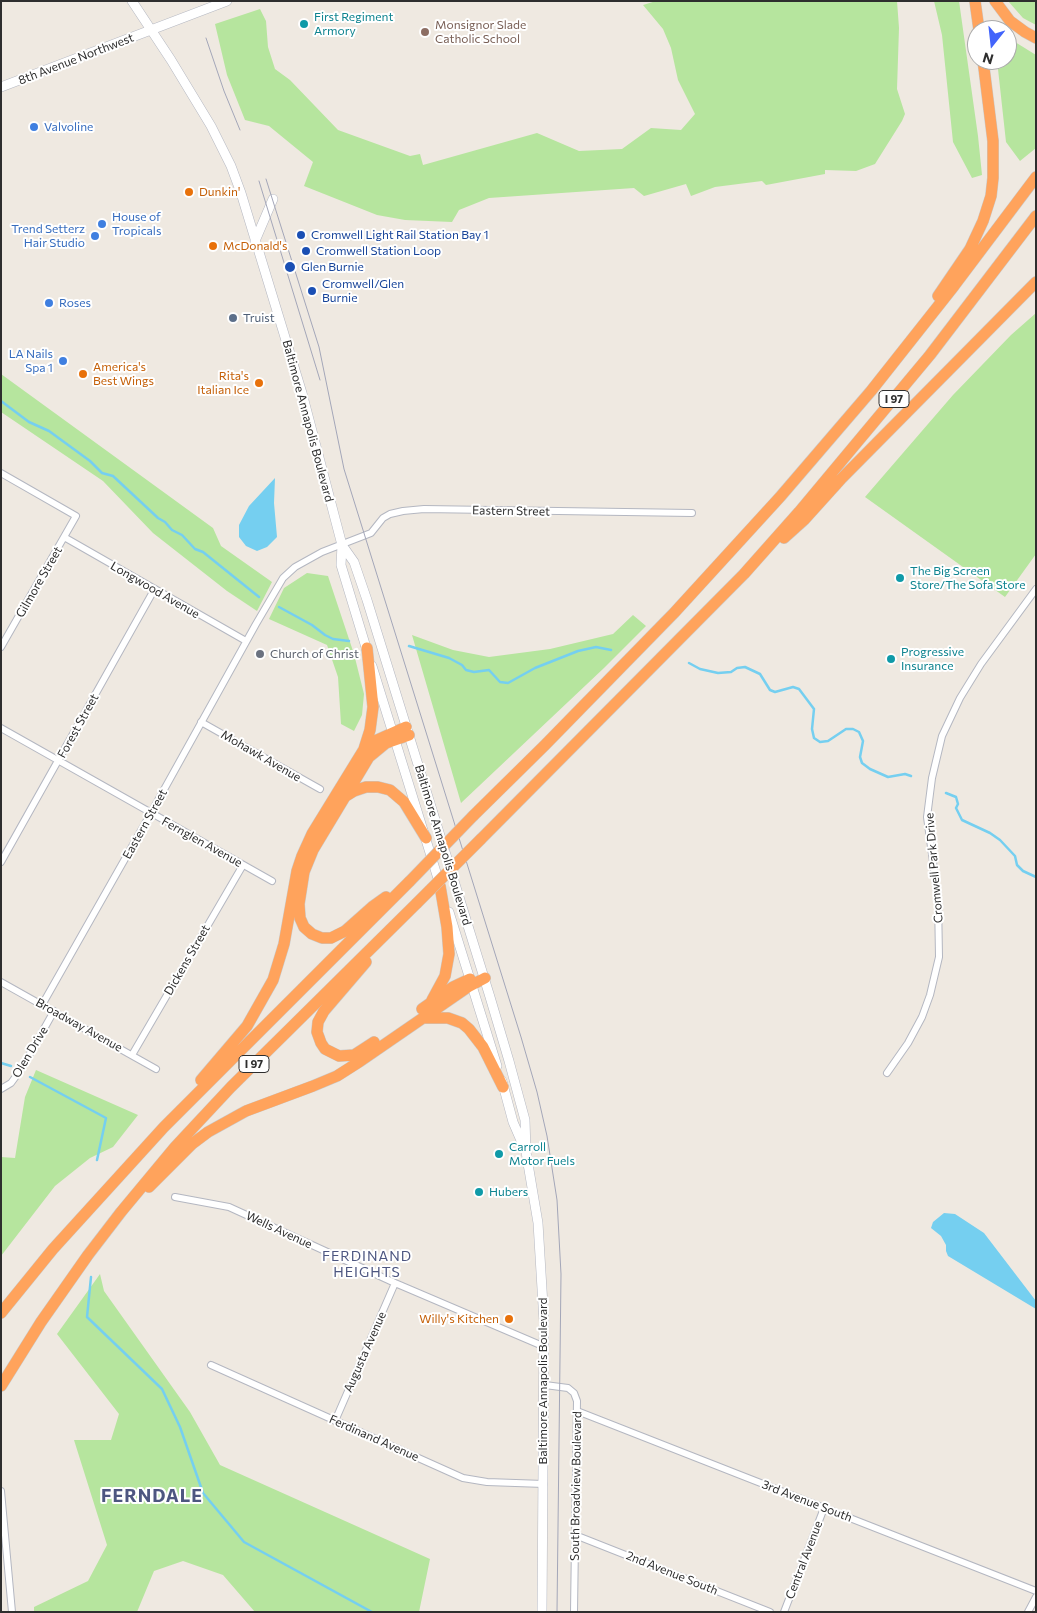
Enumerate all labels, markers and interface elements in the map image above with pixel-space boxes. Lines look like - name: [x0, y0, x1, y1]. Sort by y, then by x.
- place label: First Regiment Armory: [314, 10, 393, 38]
- marker: First Regiment Armory: [298, 18, 310, 30]
- place label: Monsignor Slade Catholic School: [435, 18, 526, 46]
- north arrow: [967, 20, 1017, 70]
- marker: Monsignor Slade Catholic School: [419, 26, 431, 38]
- street label: 8th Avenue Northwest: [16, 30, 136, 88]
- text: N: [981, 49, 995, 69]
- place label: Valvoline: [44, 120, 93, 134]
- marker: Valvoline: [28, 121, 40, 133]
- place label: Dunkin': [199, 185, 240, 199]
- marker: Dunkin': [183, 186, 195, 198]
- place label: House of Tropicals: [112, 210, 161, 238]
- marker: House of Tropicals: [96, 218, 108, 230]
- place label: Trend Setterz Hair Studio: [11, 222, 85, 250]
- place label: Cromwell Light Rail Station Bay 1: [311, 228, 489, 242]
- marker: Cromwell Light Rail Station Bay 1: [295, 229, 307, 241]
- marker: Trend Setterz Hair Studio: [89, 230, 101, 242]
- place label: McDonald's: [223, 239, 287, 253]
- marker: McDonald's: [207, 240, 219, 252]
- place label: Cromwell Station Loop: [316, 244, 441, 258]
- marker: Cromwell Station Loop: [300, 245, 312, 257]
- marker: Glen Burnie: [283, 260, 297, 274]
- place label: Glen Burnie: [301, 260, 364, 274]
- place label: Cromwell/Glen Burnie: [322, 277, 404, 305]
- marker: Cromwell/Glen Burnie: [306, 285, 318, 297]
- place label: Roses: [59, 296, 91, 310]
- marker: Roses: [43, 297, 55, 309]
- place label: Truist: [243, 311, 275, 325]
- marker: Truist: [227, 312, 239, 324]
- street label: Baltimore Annapolis Boulevard: [279, 338, 337, 504]
- place label: LA Nails Spa 1: [9, 347, 53, 375]
- marker: LA Nails Spa 1: [57, 355, 69, 367]
- place label: America's Best Wings: [93, 360, 154, 388]
- marker: America's Best Wings: [77, 368, 89, 380]
- place label: Rita's Italian Ice: [197, 369, 249, 397]
- marker: Rita's Italian Ice: [253, 377, 265, 389]
- road number: I 97: [879, 390, 909, 408]
- street label: Eastern Street: [472, 503, 550, 519]
- street label: Gilmore Street: [13, 544, 65, 620]
- street label: Longwood Avenue: [108, 559, 202, 621]
- place label: The Big Screen Store/The Sofa Store: [910, 564, 1026, 592]
- marker: The Big Screen Store/The Sofa Store: [894, 572, 906, 584]
- place label: Progressive Insurance: [901, 645, 964, 673]
- place label: Church of Christ: [270, 647, 359, 661]
- marker: Church of Christ: [254, 648, 266, 660]
- marker: Progressive Insurance: [885, 653, 897, 665]
- street label: Forest Street: [54, 691, 102, 761]
- street label: Mohawk Avenue: [218, 727, 304, 785]
- street label: Baltimore Annapolis Boulevard: [412, 763, 474, 927]
- street label: Eastern Street: [120, 786, 170, 862]
- street label: Cromwell Park Drive: [922, 812, 946, 924]
- street label: Fernglen Avenue: [159, 814, 245, 870]
- street label: Dickens Street: [161, 922, 213, 998]
- street label: Broadway Avenue: [33, 995, 125, 1055]
- street label: Olen Drive: [9, 1024, 51, 1080]
- road number: I 97: [239, 1056, 269, 1072]
- place label: Carroll Motor Fuels: [509, 1140, 575, 1168]
- marker: Carroll Motor Fuels: [493, 1148, 505, 1160]
- place label: Hubers: [489, 1185, 528, 1199]
- marker: Hubers: [473, 1186, 485, 1198]
- street label: Wells Avenue: [244, 1208, 314, 1252]
- district label: FERDINAND HEIGHTS: [321, 1248, 413, 1280]
- street label: Baltimore Annapolis Boulevard: [536, 1297, 550, 1465]
- street label: Augusta Avenue: [341, 1309, 389, 1395]
- place label: Willy's Kitchen: [419, 1312, 499, 1326]
- marker: Willy's Kitchen: [503, 1313, 515, 1325]
- street label: South Broadview Boulevard: [567, 1411, 585, 1561]
- street label: Ferdinand Avenue: [327, 1412, 421, 1464]
- street label: 3rd Avenue South: [760, 1477, 854, 1525]
- district label: FERNDALE: [100, 1485, 204, 1507]
- street label: Central Avenue: [782, 1519, 826, 1601]
- street label: 2nd Avenue South: [624, 1548, 720, 1598]

